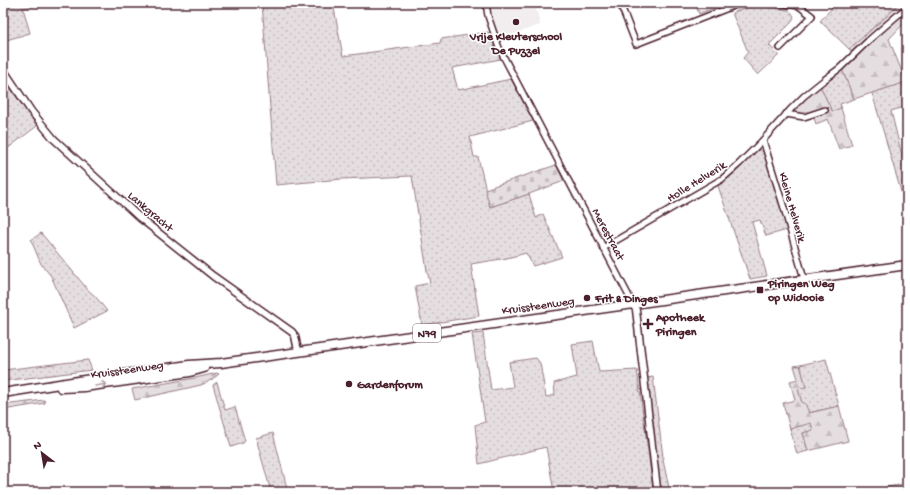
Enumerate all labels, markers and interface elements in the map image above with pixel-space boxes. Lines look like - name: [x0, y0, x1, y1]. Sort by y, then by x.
- marker: Vrije Kleuterschool De Puzzel: [511, 17, 521, 27]
- place label: Vrije Kleuterschool De Puzzel: [469, 31, 563, 59]
- street label: Holle Helverik: [665, 158, 730, 206]
- street label: Kleine Helverik: [774, 171, 808, 246]
- street label: Lankgracht: [124, 189, 176, 236]
- street label: Merestraat: [588, 207, 627, 264]
- place label: Piringen Weg op Widooie: [767, 278, 835, 306]
- marker: Piringen Weg op Widooie: [755, 285, 765, 295]
- marker: Frit & Dinges: [582, 293, 592, 303]
- place label: Frit & Dinges: [594, 293, 658, 307]
- street label: Kruissteenweg: [501, 295, 576, 319]
- place label: Apotheek Piringen: [655, 312, 706, 340]
- marker: Apotheek Piringen: [643, 319, 653, 329]
- road number: N79: [413, 324, 441, 342]
- street label: Kruissteenweg: [90, 359, 165, 383]
- marker: Gardenforum: [344, 379, 354, 389]
- place label: Gardenforum: [357, 379, 423, 393]
- one-way arrow: [94, 381, 107, 389]
- north arrow: [22, 433, 62, 473]
- text: N: [32, 439, 44, 453]

